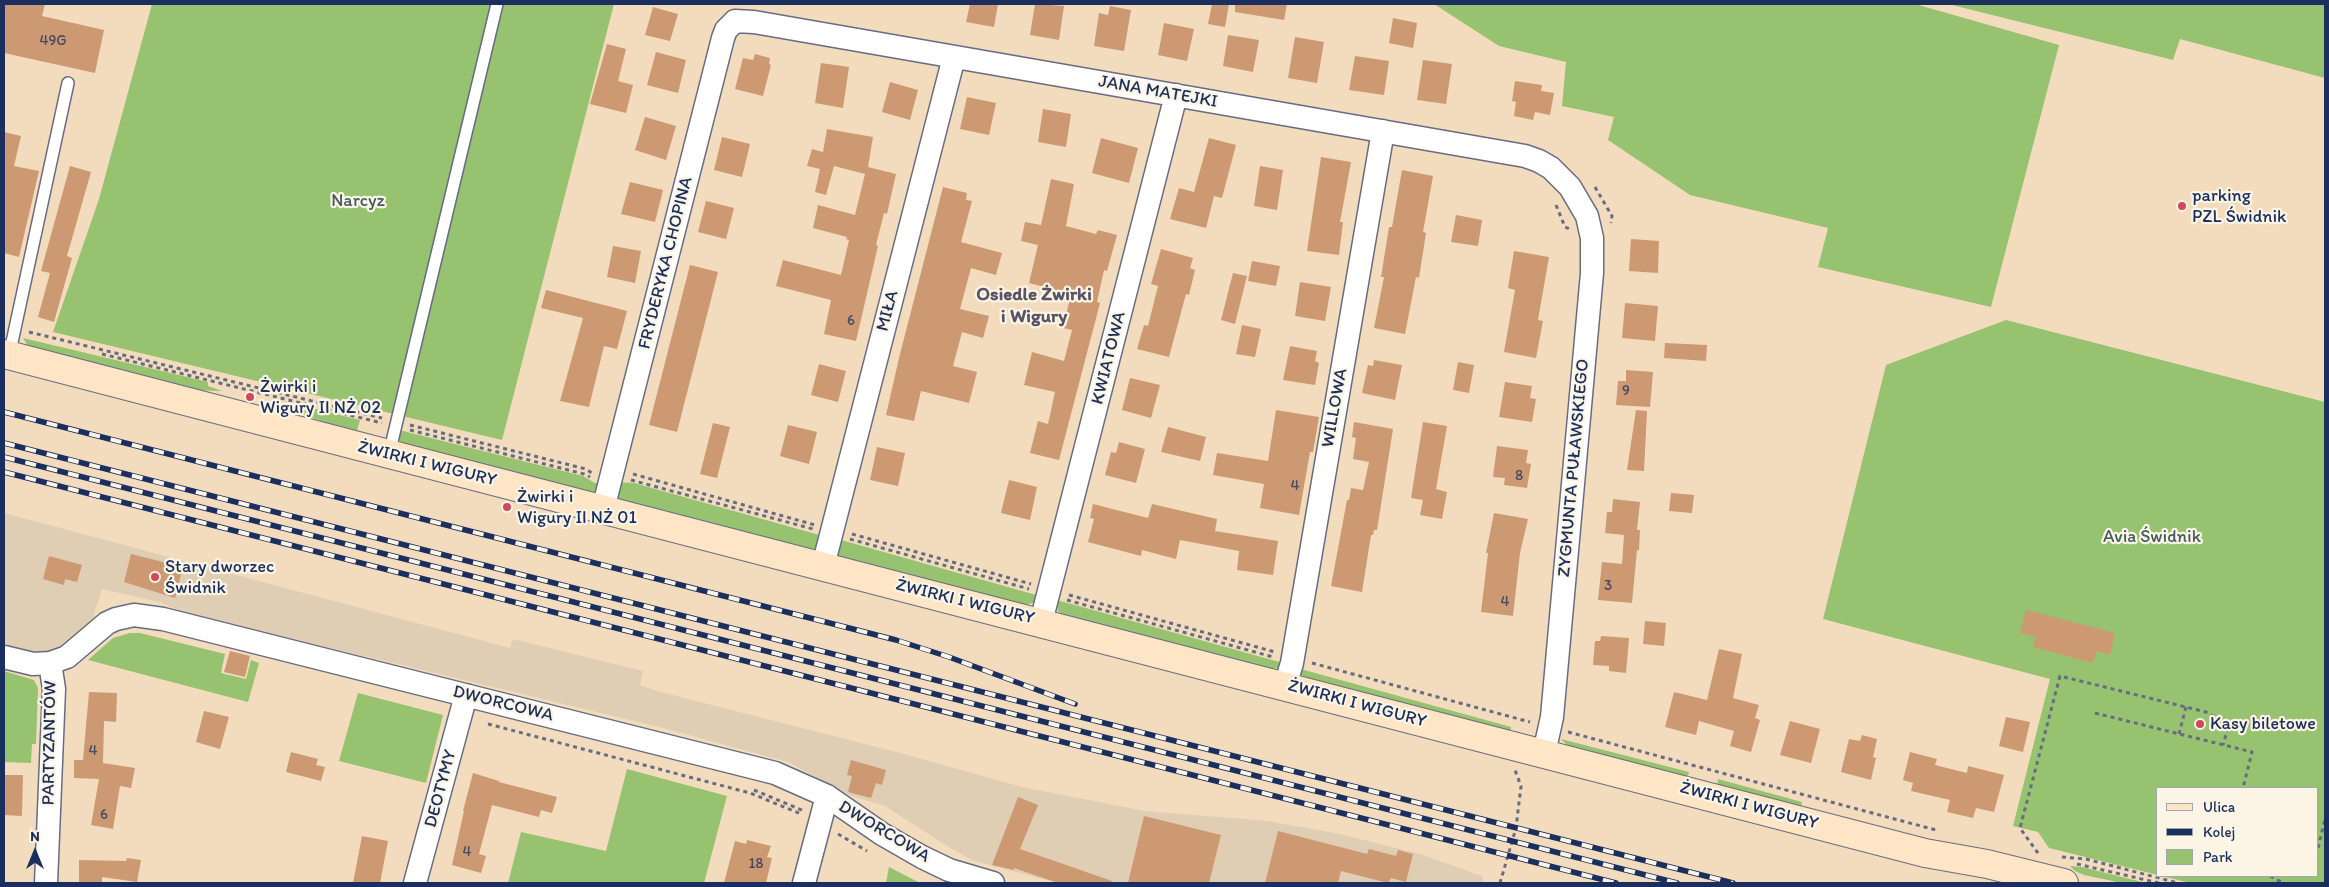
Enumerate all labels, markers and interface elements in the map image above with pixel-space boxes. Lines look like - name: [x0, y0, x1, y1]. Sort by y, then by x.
- house number: 49G: [39, 32, 67, 50]
- street label: JANA MATEJKI: [1097, 71, 1219, 113]
- street label: FRYDERYKA CHOPINA: [634, 175, 698, 351]
- place label: parking PZL Świdnik: [2192, 185, 2286, 228]
- park label: Narcyz: [331, 190, 385, 212]
- marker: parking PZL Świdnik: [2176, 200, 2188, 212]
- district label: Osiedle Żwirki i Wigury: [976, 284, 1092, 328]
- street label: MIŁA: [872, 288, 904, 334]
- street label: KWIATOWA: [1087, 309, 1131, 407]
- house number: 6: [847, 312, 855, 330]
- street label: ZYGMUNTA PUŁAWSKIEGO: [1554, 358, 1594, 578]
- street label: WILLOWA: [1317, 367, 1353, 449]
- place label: Żwirki i Wigury II NŻ 02: [260, 376, 381, 418]
- house number: 9: [1622, 382, 1630, 400]
- marker: Żwirki i Wigury II NŻ 02: [244, 391, 256, 403]
- street label: ŻWIRKI I WIGURY: [355, 436, 499, 492]
- house number: 8: [1515, 467, 1523, 485]
- house number: 4: [1290, 477, 1300, 495]
- place label: Żwirki i Wigury II NŻ 01: [517, 486, 637, 528]
- marker: Żwirki i Wigury II NŻ 01: [501, 501, 513, 513]
- park label: Avia Świdnik: [2103, 526, 2201, 548]
- place label: Stary dworzec Świdnik: [165, 556, 274, 598]
- marker: Stary dworzec Świdnik: [149, 571, 161, 583]
- street label: ŻWIRKI I WIGURY: [893, 574, 1037, 630]
- house number: 3: [1604, 577, 1612, 595]
- house number: 4: [1500, 593, 1510, 611]
- street label: ŻWIRKI I WIGURY: [1285, 675, 1429, 733]
- street label: PARTYZANTÓW: [38, 680, 62, 806]
- street label: DWORCOWA: [450, 681, 556, 727]
- place label: Kasy biletowe: [2210, 713, 2316, 735]
- marker: Kasy biletowe: [2194, 718, 2206, 730]
- house number: 4: [88, 742, 98, 760]
- street label: DEOTYMY: [420, 748, 462, 830]
- street label: ŻWIRKI I WIGURY: [1677, 777, 1821, 835]
- legend: [2156, 787, 2319, 877]
- street label: DWORCOWA: [834, 796, 934, 868]
- text: Ulica: [2203, 798, 2235, 816]
- house number: 6: [100, 806, 108, 824]
- text: Kolej: [2203, 823, 2235, 841]
- north arrow: [10, 827, 60, 877]
- text: N: [30, 828, 40, 845]
- house number: 4: [462, 843, 472, 861]
- text: Park: [2203, 848, 2233, 866]
- house number: 18: [748, 855, 764, 873]

